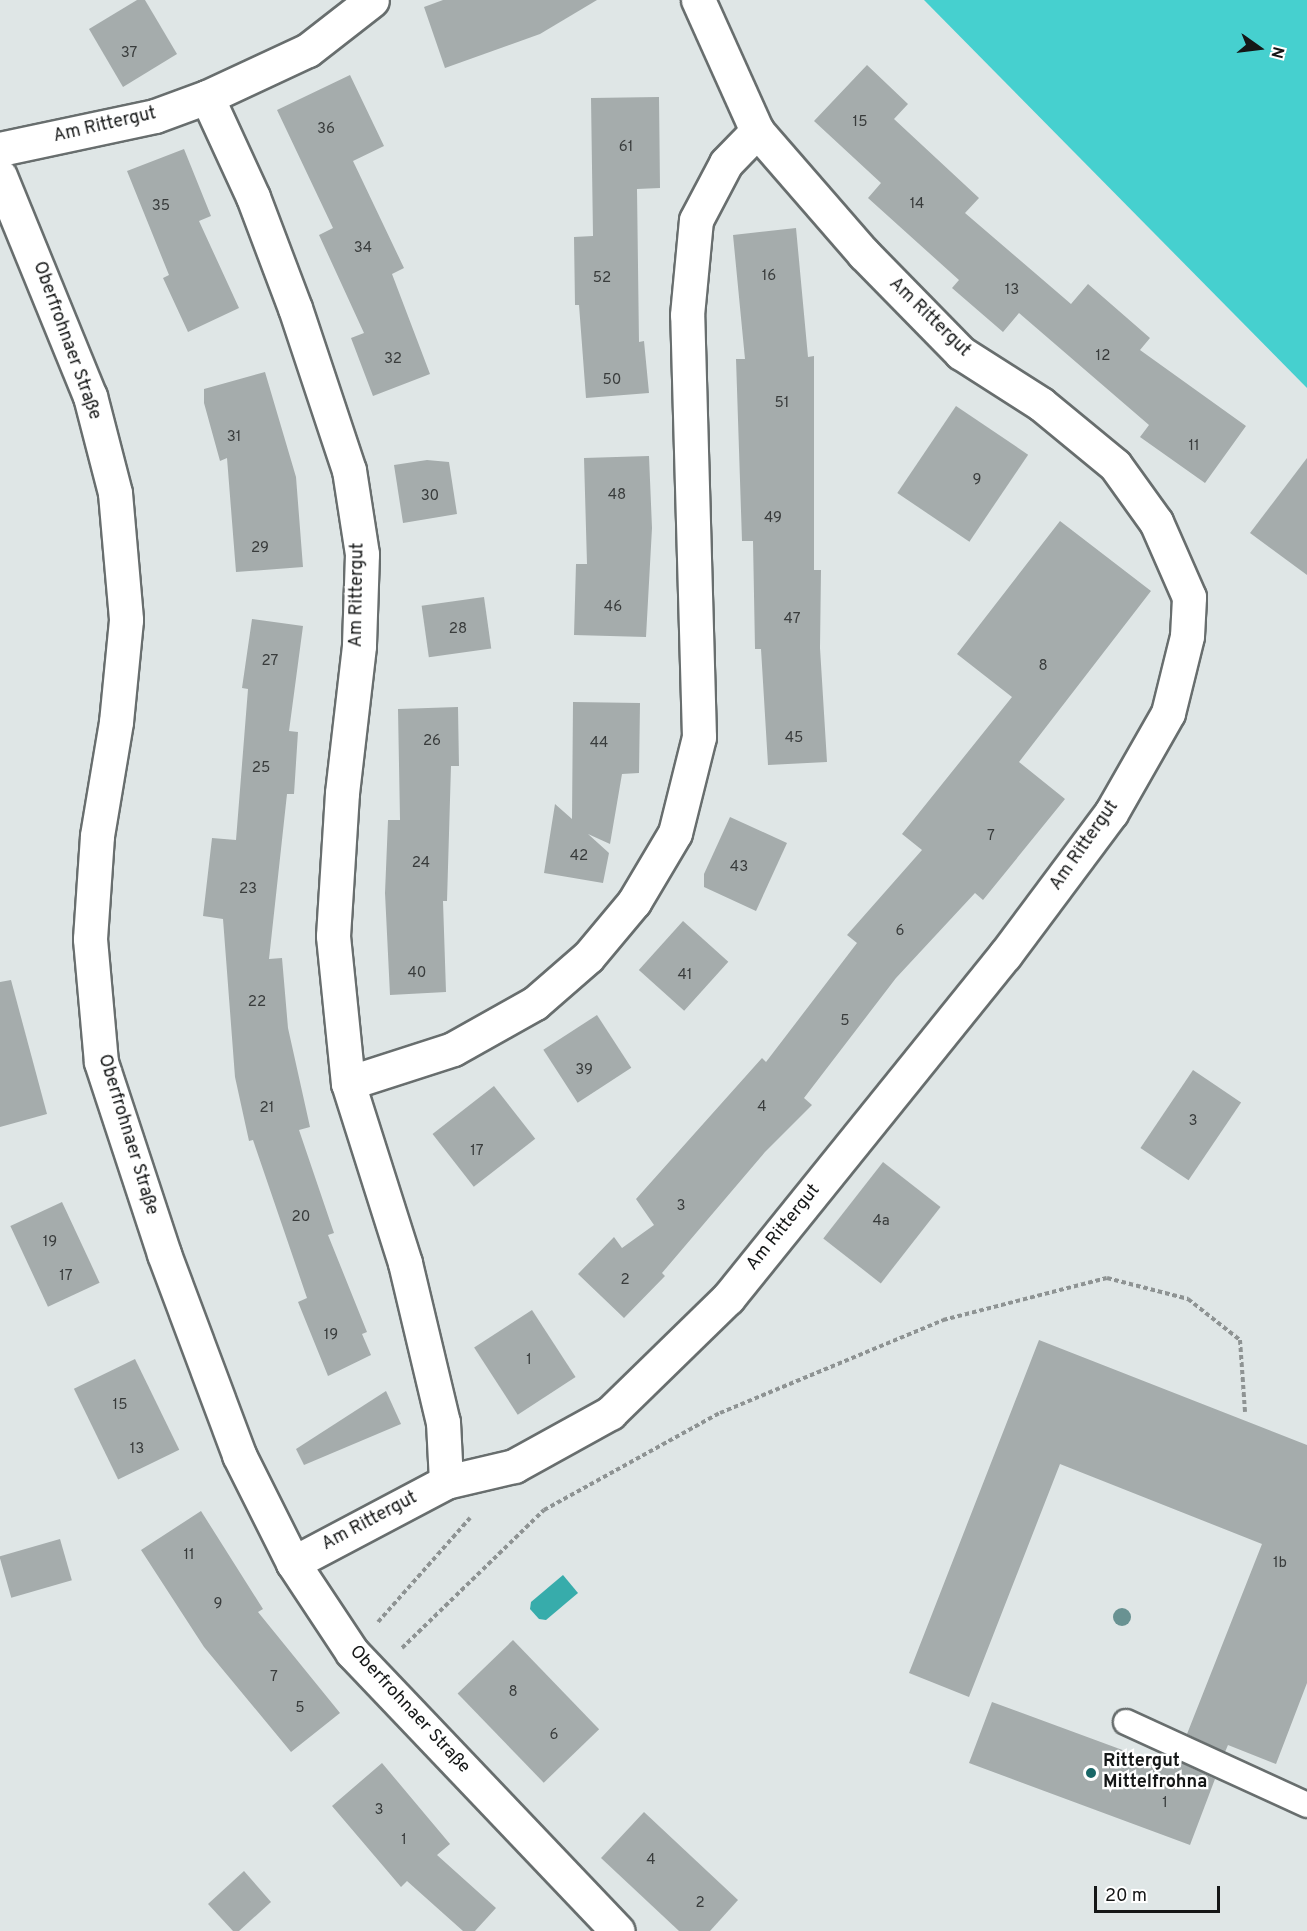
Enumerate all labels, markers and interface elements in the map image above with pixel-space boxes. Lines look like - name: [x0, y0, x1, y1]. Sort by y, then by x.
- north arrow: [1229, 18, 1289, 78]
- text: N: [1265, 44, 1288, 60]
- house number: 37: [121, 45, 137, 63]
- street label: Am Rittergut: [51, 104, 159, 148]
- house number: 15: [853, 114, 867, 132]
- house number: 36: [317, 121, 335, 139]
- house number: 61: [619, 139, 633, 157]
- house number: 14: [910, 196, 924, 214]
- house number: 35: [152, 198, 170, 216]
- house number: 34: [354, 240, 372, 258]
- street label: Oberfrohnaer Straße: [27, 259, 105, 423]
- house number: 16: [762, 268, 776, 286]
- house number: 52: [593, 270, 611, 288]
- street label: Am Rittergut: [884, 274, 974, 362]
- house number: 13: [1005, 282, 1019, 300]
- house number: 12: [1096, 348, 1110, 366]
- house number: 32: [384, 351, 402, 369]
- house number: 50: [603, 372, 621, 390]
- house number: 51: [775, 395, 789, 413]
- house number: 31: [227, 429, 241, 447]
- house number: 11: [1188, 438, 1200, 456]
- house number: 9: [973, 472, 981, 490]
- house number: 48: [608, 487, 626, 505]
- house number: 30: [421, 488, 439, 506]
- house number: 49: [764, 510, 782, 528]
- house number: 29: [251, 540, 269, 558]
- street label: Am Rittergut: [346, 542, 370, 648]
- house number: 46: [604, 599, 622, 617]
- house number: 47: [784, 611, 800, 629]
- house number: 28: [449, 621, 467, 639]
- house number: 27: [262, 653, 278, 671]
- house number: 8: [1038, 658, 1048, 676]
- house number: 45: [785, 730, 803, 748]
- house number: 26: [423, 733, 441, 751]
- house number: 44: [590, 735, 608, 753]
- house number: 25: [252, 760, 270, 778]
- street label: Am Rittergut: [1046, 797, 1124, 895]
- house number: 7: [987, 828, 995, 846]
- house number: 42: [570, 848, 588, 866]
- house number: 24: [412, 855, 430, 873]
- house number: 43: [730, 859, 748, 877]
- house number: 23: [239, 881, 257, 899]
- house number: 6: [896, 923, 904, 941]
- house number: 40: [408, 965, 426, 983]
- house number: 41: [678, 967, 692, 985]
- house number: 22: [248, 994, 266, 1012]
- house number: 5: [840, 1013, 850, 1031]
- street label: Oberfrohnaer Straße: [92, 1052, 162, 1218]
- house number: 39: [575, 1062, 593, 1080]
- house number: 4: [757, 1099, 767, 1117]
- house number: 21: [260, 1100, 274, 1118]
- house number: 3: [1188, 1113, 1198, 1131]
- house number: 17: [470, 1143, 484, 1161]
- street label: Am Rittergut: [743, 1180, 825, 1276]
- house number: 3: [676, 1198, 686, 1216]
- house number: 20: [292, 1209, 310, 1227]
- house number: 4a: [872, 1213, 890, 1231]
- house number: 19: [43, 1234, 57, 1252]
- house number: 17: [59, 1268, 73, 1286]
- house number: 2: [620, 1272, 630, 1290]
- house number: 19: [324, 1327, 338, 1345]
- house number: 1: [526, 1352, 532, 1370]
- house number: 15: [113, 1397, 127, 1415]
- house number: 13: [130, 1441, 144, 1459]
- street label: Am Rittergut: [319, 1488, 421, 1556]
- house number: 11: [183, 1547, 195, 1565]
- house number: 1b: [1273, 1555, 1287, 1573]
- house number: 9: [214, 1596, 222, 1614]
- street label: Oberfrohnaer Straße: [344, 1642, 474, 1778]
- house number: 7: [270, 1669, 278, 1687]
- house number: 8: [508, 1684, 518, 1702]
- house number: 5: [295, 1700, 305, 1718]
- house number: 6: [550, 1727, 558, 1745]
- place label: Rittergut Mittelfrohna: [1103, 1752, 1207, 1794]
- marker: Rittergut Mittelfrohna: [1084, 1766, 1098, 1780]
- house number: 1: [1162, 1795, 1168, 1813]
- house number: 3: [374, 1802, 384, 1820]
- house number: 1: [401, 1832, 407, 1850]
- house number: 4: [646, 1852, 656, 1870]
- scale bar: [1097, 1874, 1223, 1912]
- text: 20 m: [1105, 1885, 1147, 1908]
- house number: 2: [695, 1895, 705, 1913]

